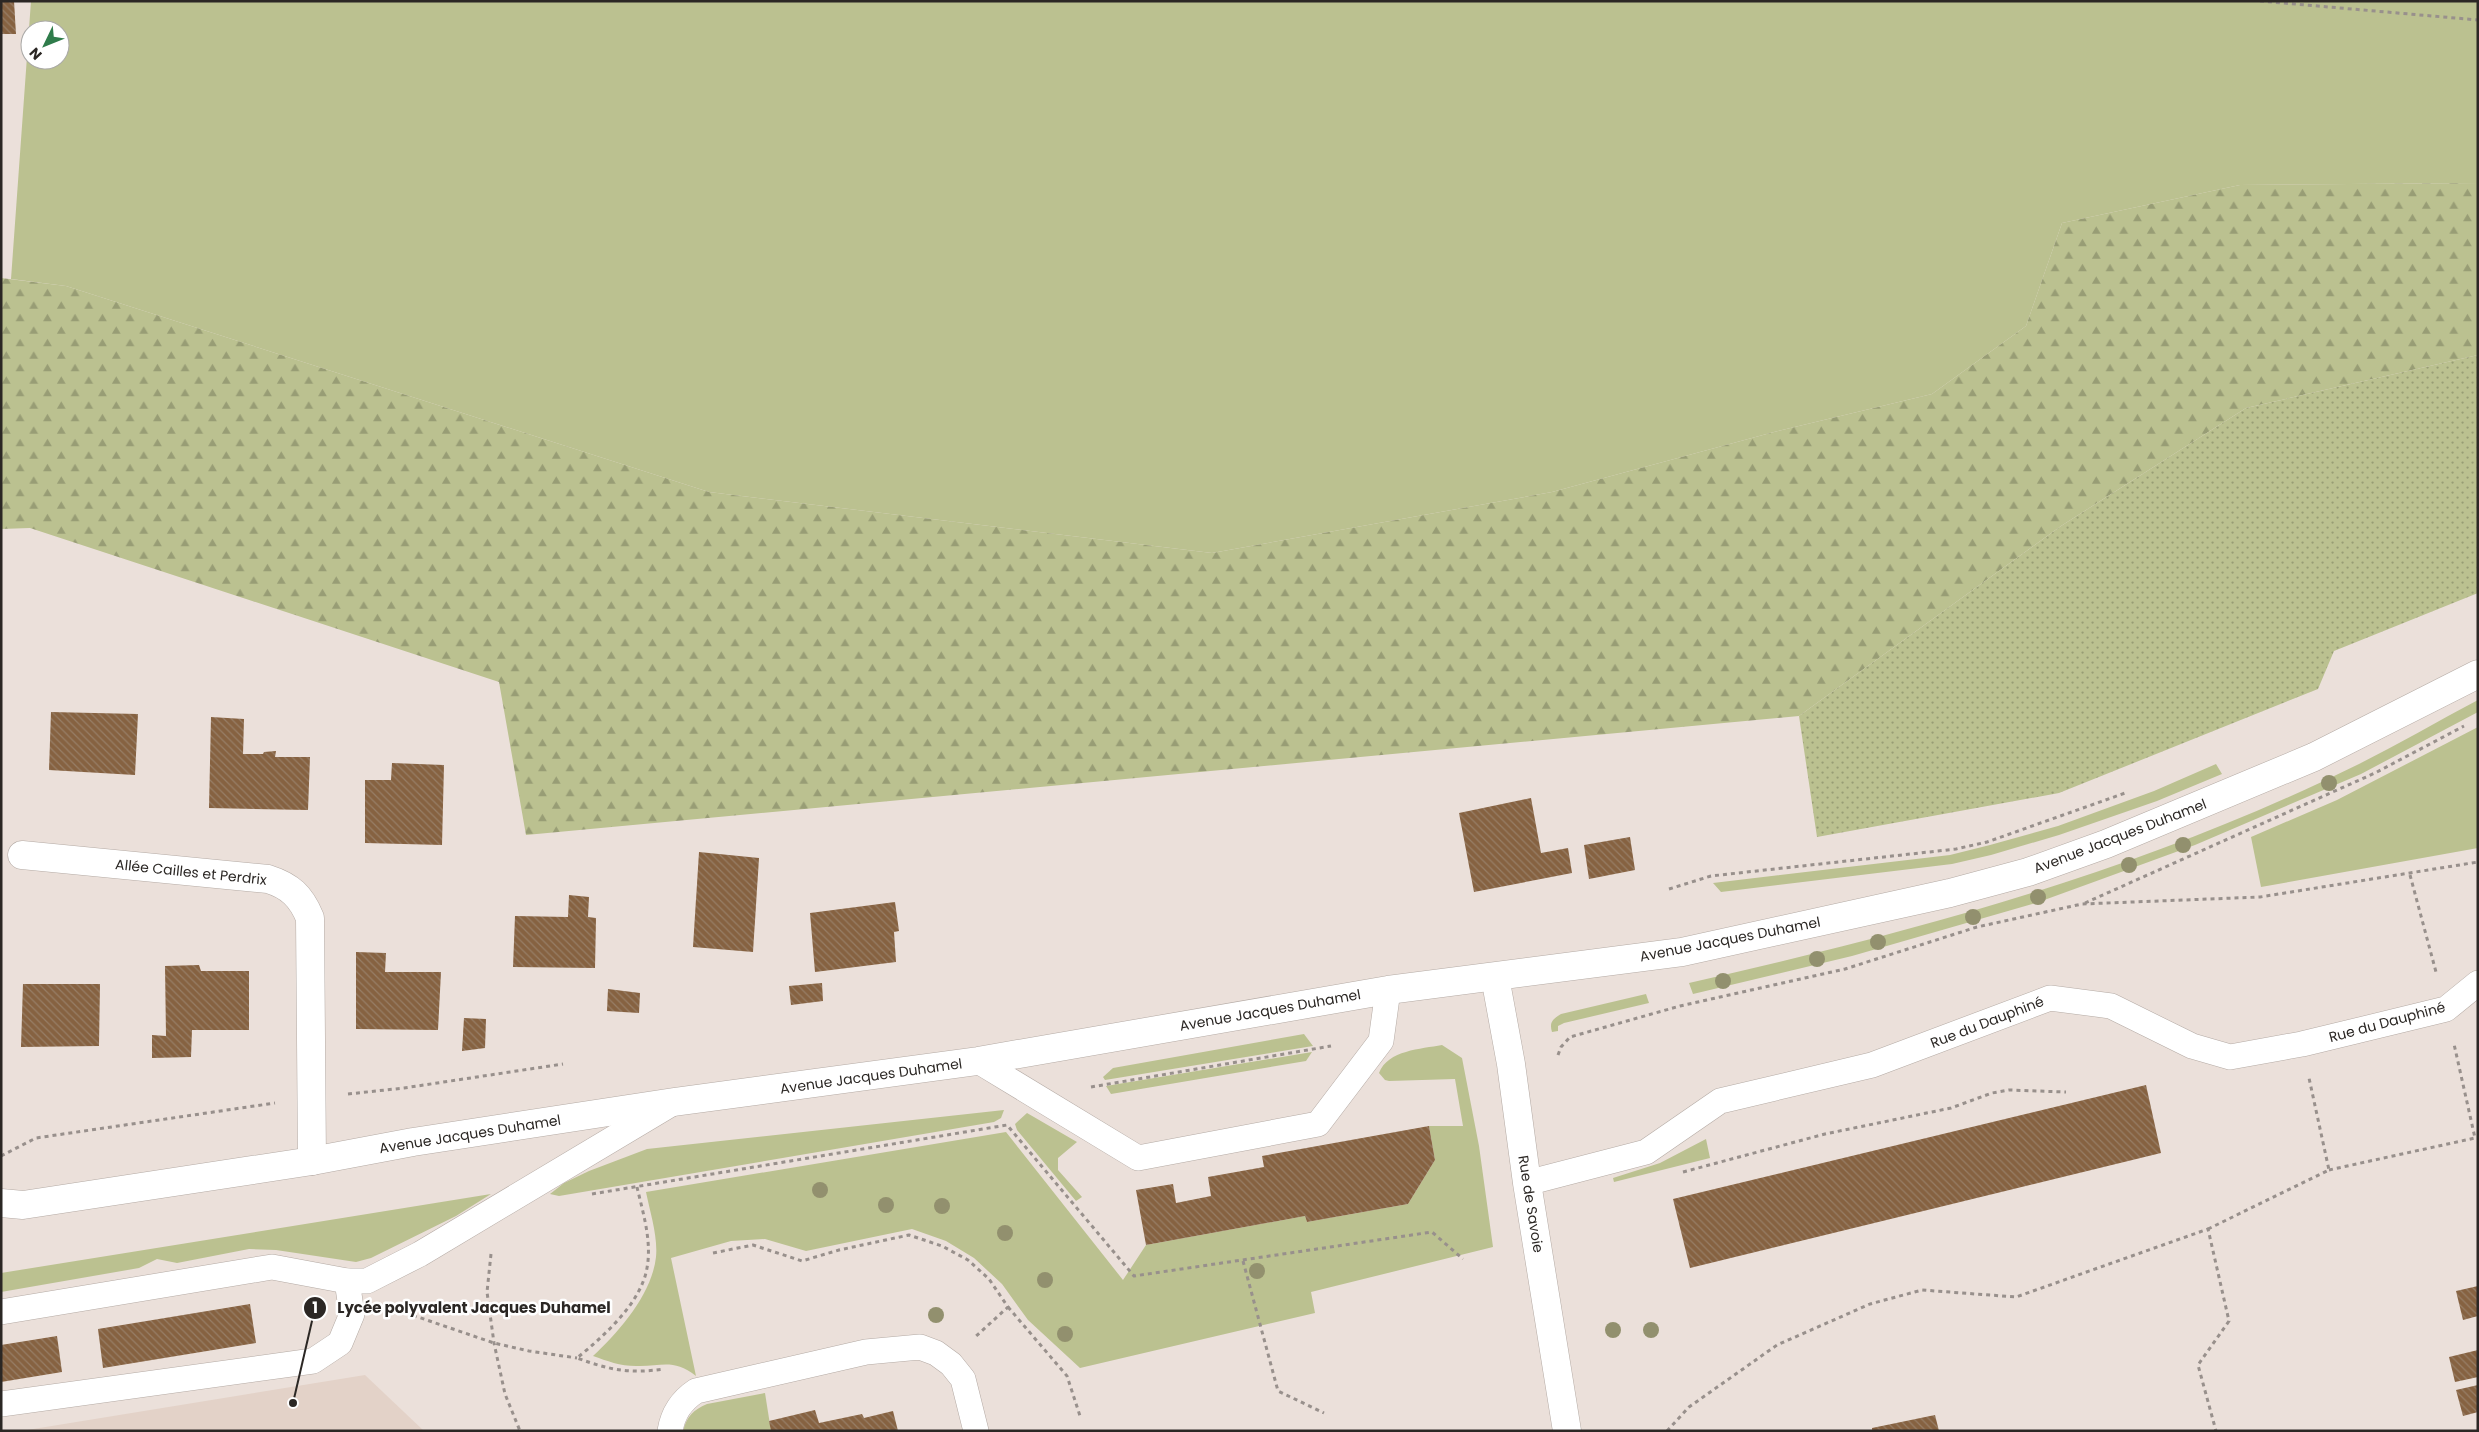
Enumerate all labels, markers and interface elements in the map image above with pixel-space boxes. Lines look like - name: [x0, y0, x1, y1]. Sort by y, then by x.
- north arrow: [20, 20, 70, 70]
- text: N: [25, 43, 46, 65]
- street label: Avenue Jacques Duhamel: [2031, 794, 2209, 878]
- street label: Allée Cailles et Perdrix: [114, 854, 268, 890]
- street label: Avenue Jacques Duhamel: [1638, 912, 1822, 966]
- street label: Avenue Jacques Duhamel: [1178, 984, 1362, 1036]
- street label: Rue du Dauphiné: [1927, 991, 2047, 1053]
- street label: Rue du Dauphiné: [2327, 997, 2448, 1047]
- street label: Avenue Jacques Duhamel: [779, 1053, 963, 1099]
- street label: Avenue Jacques Duhamel: [378, 1110, 562, 1158]
- street label: Rue de Savoie: [1513, 1154, 1549, 1254]
- callout: Lycée polyvalent Jacques Duhamel: [303, 1293, 621, 1323]
- text: 1: [312, 1297, 318, 1318]
- text: Lycée polyvalent Jacques Duhamel: [337, 1297, 611, 1318]

